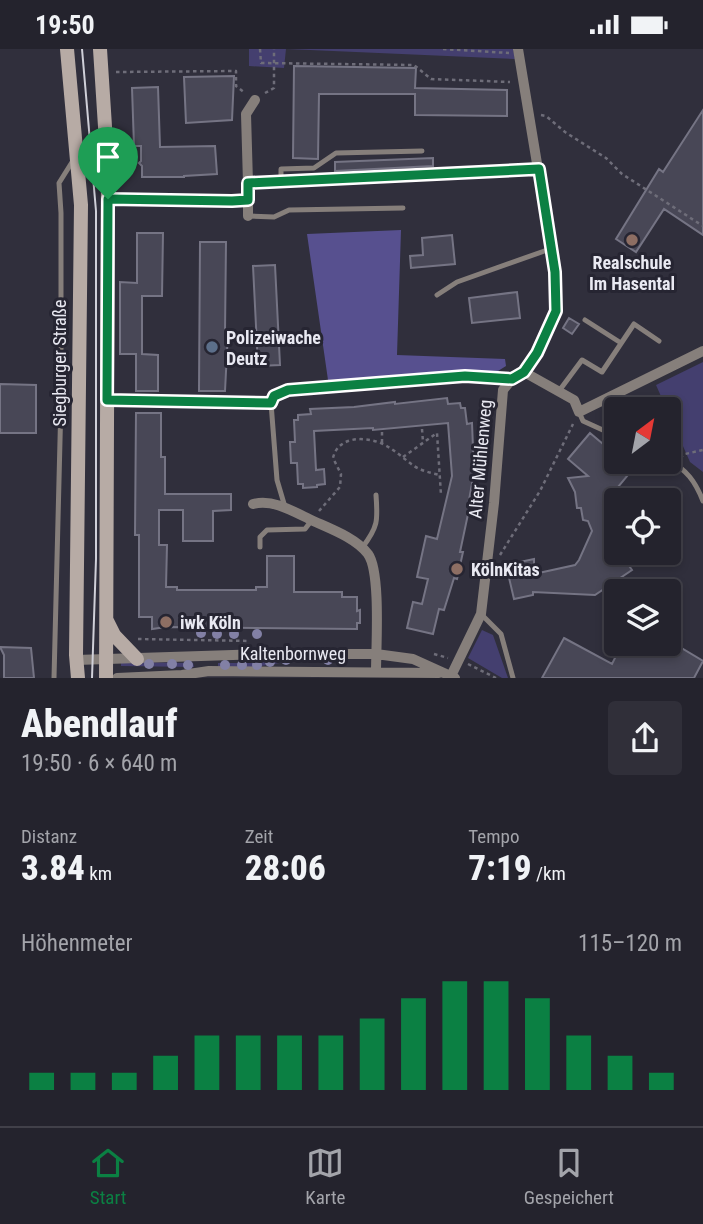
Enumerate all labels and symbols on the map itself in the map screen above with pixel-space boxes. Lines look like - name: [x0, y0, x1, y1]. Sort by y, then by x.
- pin: [78, 127, 138, 199]
- marker: Realschule Im Hasental: [624, 232, 640, 248]
- place label: Realschule Im Hasental: [589, 252, 675, 294]
- street label: Siegburger Straße: [49, 300, 70, 426]
- place label: Polizeiwache Deutz: [226, 327, 321, 369]
- marker: Polizeiwache Deutz: [204, 339, 220, 355]
- north arrow: [604, 397, 681, 474]
- street label: Alter Mühlenweg: [464, 399, 496, 519]
- place label: KölnKitas: [471, 559, 540, 580]
- marker: KölnKitas: [449, 561, 465, 577]
- place label: iwk Köln: [180, 612, 241, 633]
- marker: iwk Köln: [158, 614, 174, 630]
- street label: Kaltenbornweg: [240, 643, 346, 664]

